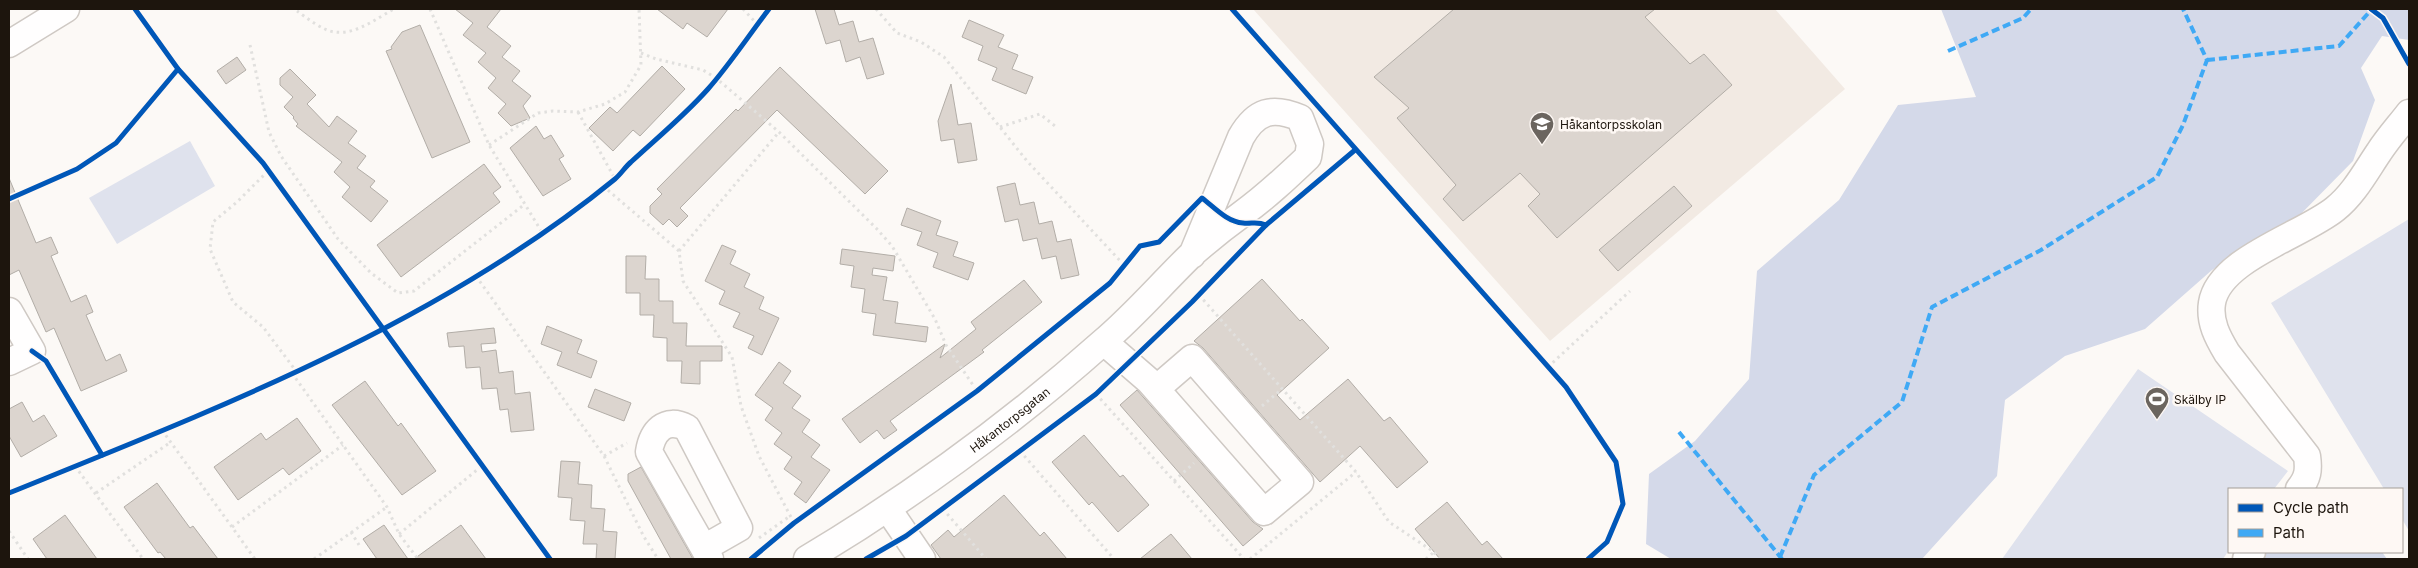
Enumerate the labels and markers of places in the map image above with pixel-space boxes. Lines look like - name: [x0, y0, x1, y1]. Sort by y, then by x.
- school or university icon: Håkantorpsskolan: [1529, 111, 1555, 145]
- place label: Håkantorpsskolan: [1560, 117, 1662, 132]
- sports icon: Skälby IP: [2144, 386, 2170, 420]
- place label: Skälby IP: [2174, 392, 2226, 407]

